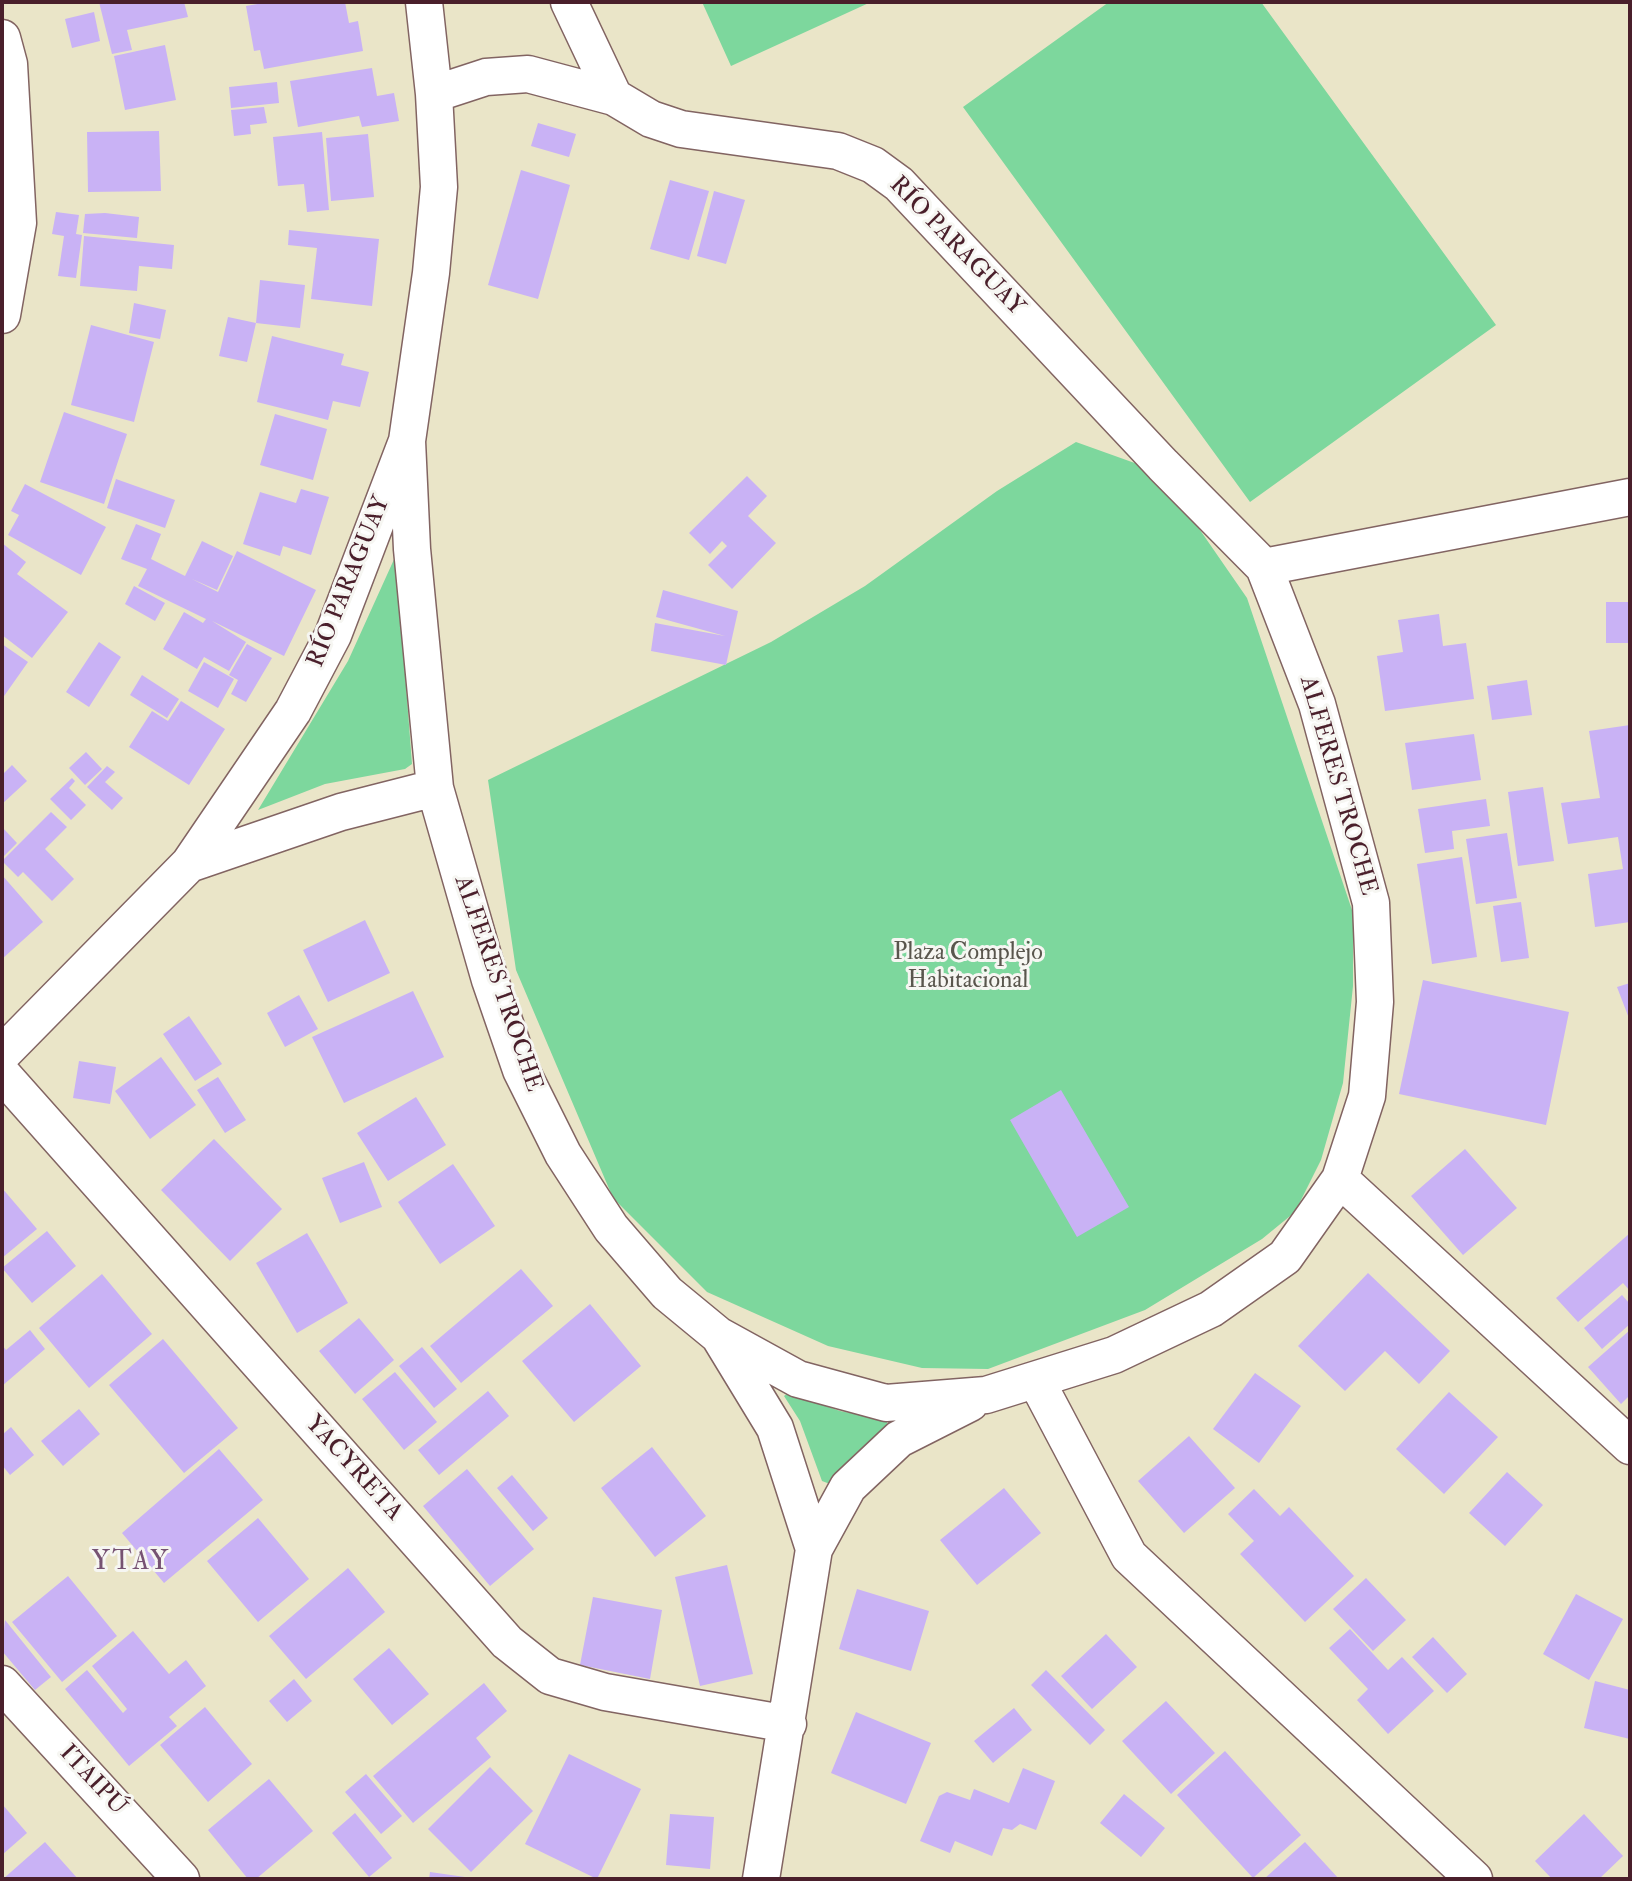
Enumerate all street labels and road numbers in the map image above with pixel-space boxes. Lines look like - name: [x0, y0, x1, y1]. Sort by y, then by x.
- street label: RÍO PARAGUAY: [882, 171, 1030, 323]
- street label: RÍO PARAGUAY: [302, 492, 398, 672]
- street label: ALFERES TROCHE: [1292, 673, 1382, 899]
- street label: ALFERES TROCHE: [447, 872, 547, 1096]
- street label: YACYRETA: [298, 1410, 408, 1528]
- street label: ITAIPÚ: [52, 1740, 132, 1822]

